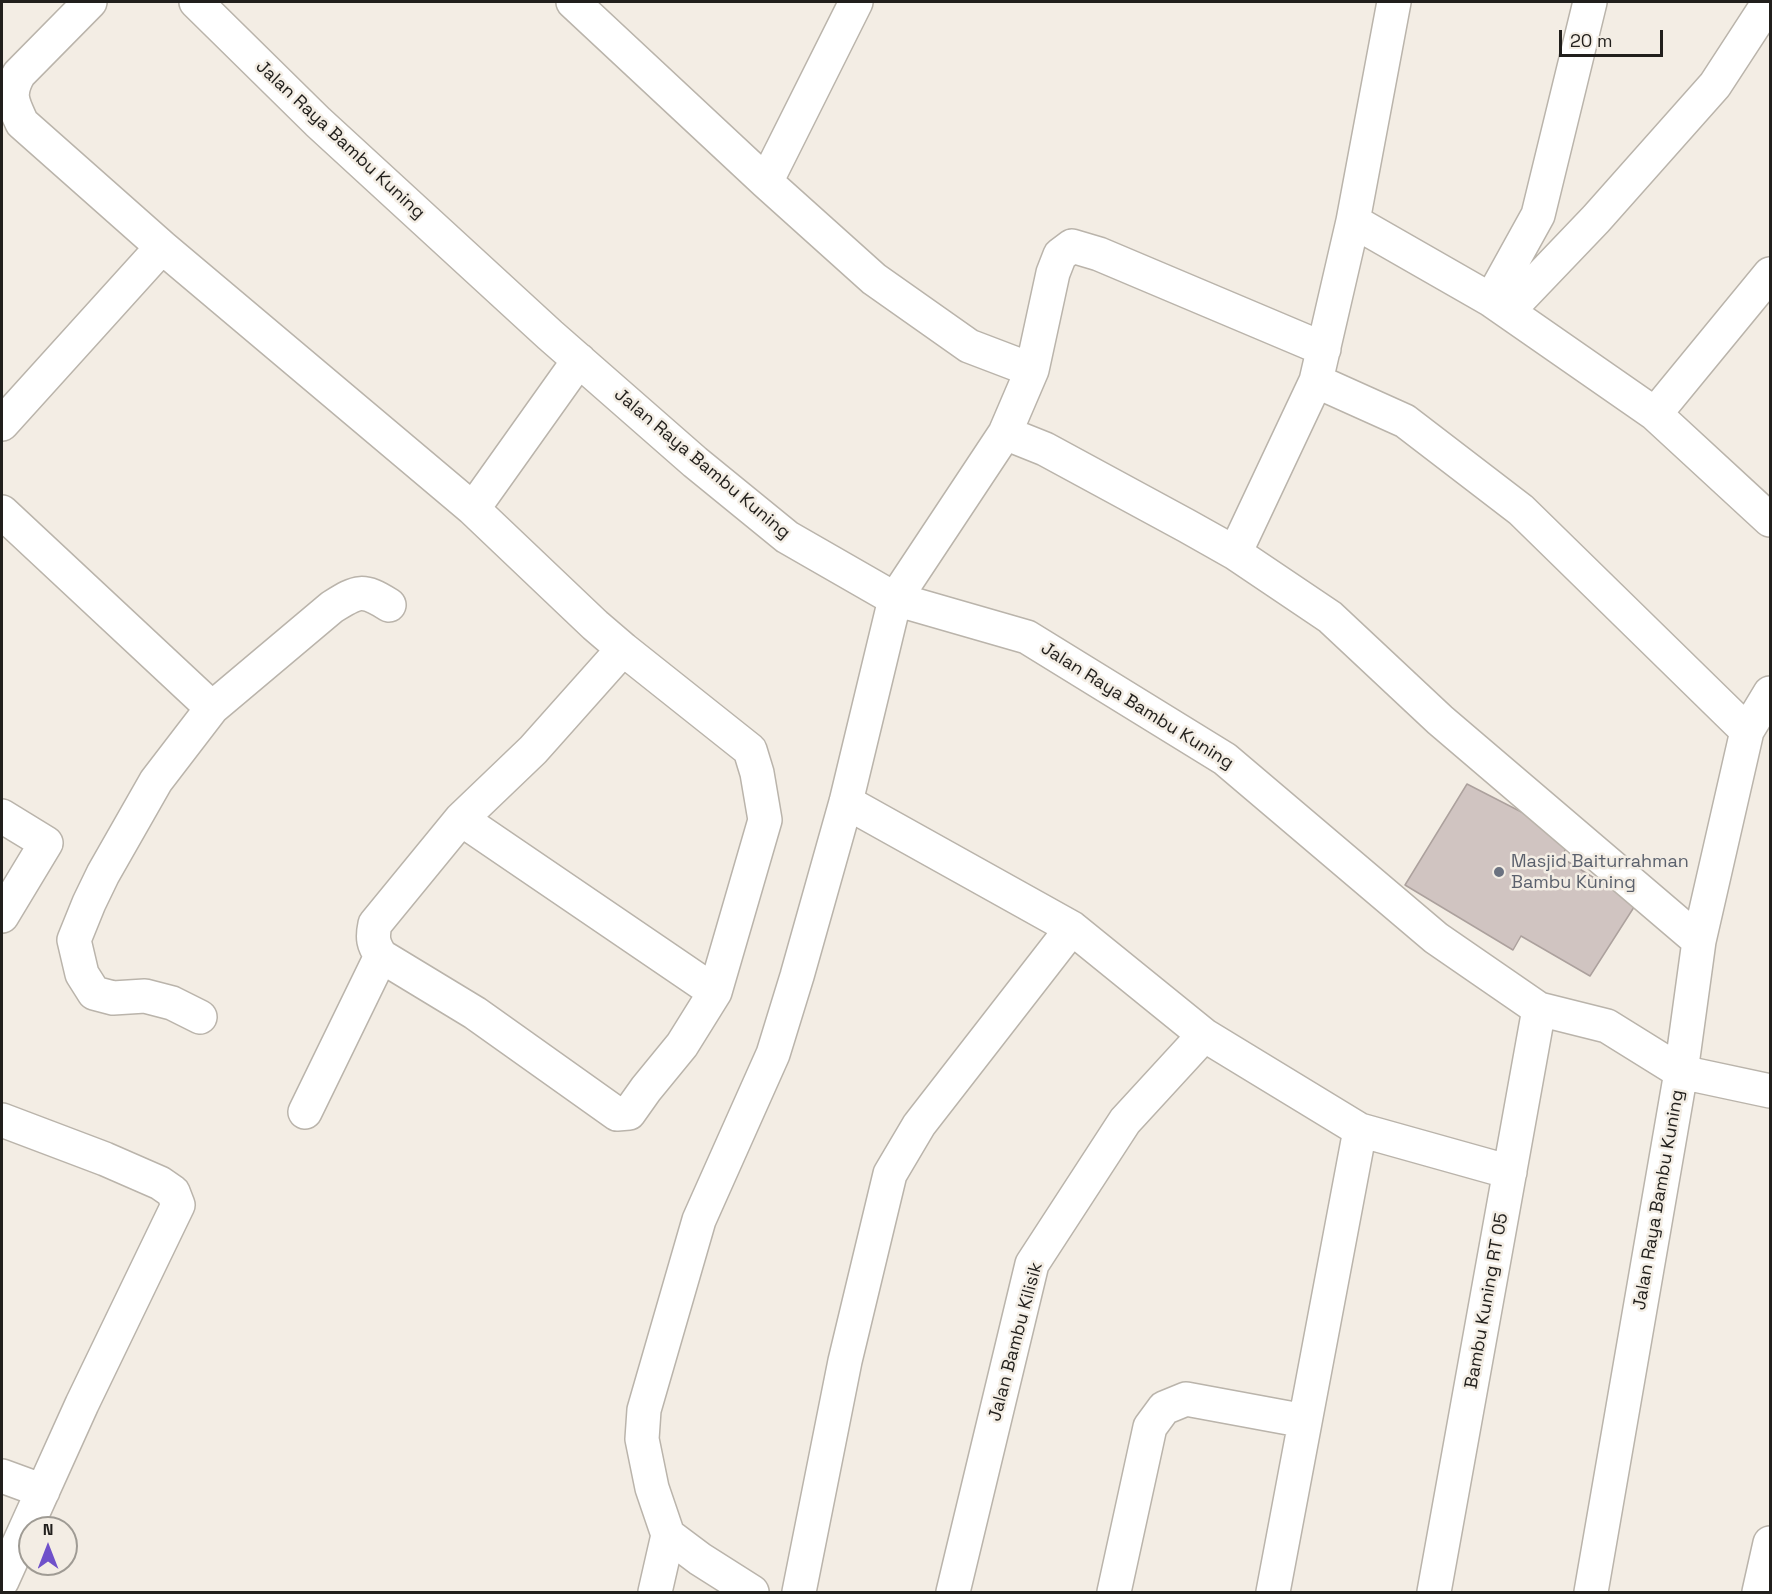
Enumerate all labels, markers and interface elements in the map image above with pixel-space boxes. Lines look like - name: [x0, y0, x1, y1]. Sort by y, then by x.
- scale bar: [1562, 18, 1666, 56]
- text: 20 m: [1570, 29, 1613, 52]
- street label: Jalan Raya Bambu Kuning: [251, 56, 429, 224]
- street label: Jalan Raya Bambu Kuning: [610, 384, 794, 544]
- street label: Jalan Raya Bambu Kuning: [1037, 638, 1237, 774]
- place label: Masjid Baiturrahman Bambu Kuning: [1511, 851, 1689, 894]
- marker: Masjid Baiturrahman Bambu Kuning: [1492, 865, 1506, 879]
- street label: Jalan Raya Bambu Kuning: [1629, 1088, 1689, 1312]
- street label: Bambu Kuning RT 05: [1461, 1211, 1513, 1391]
- street label: Jalan Bambu Kilisik: [984, 1260, 1048, 1424]
- north arrow: [18, 1516, 78, 1576]
- text: N: [43, 1519, 53, 1540]

